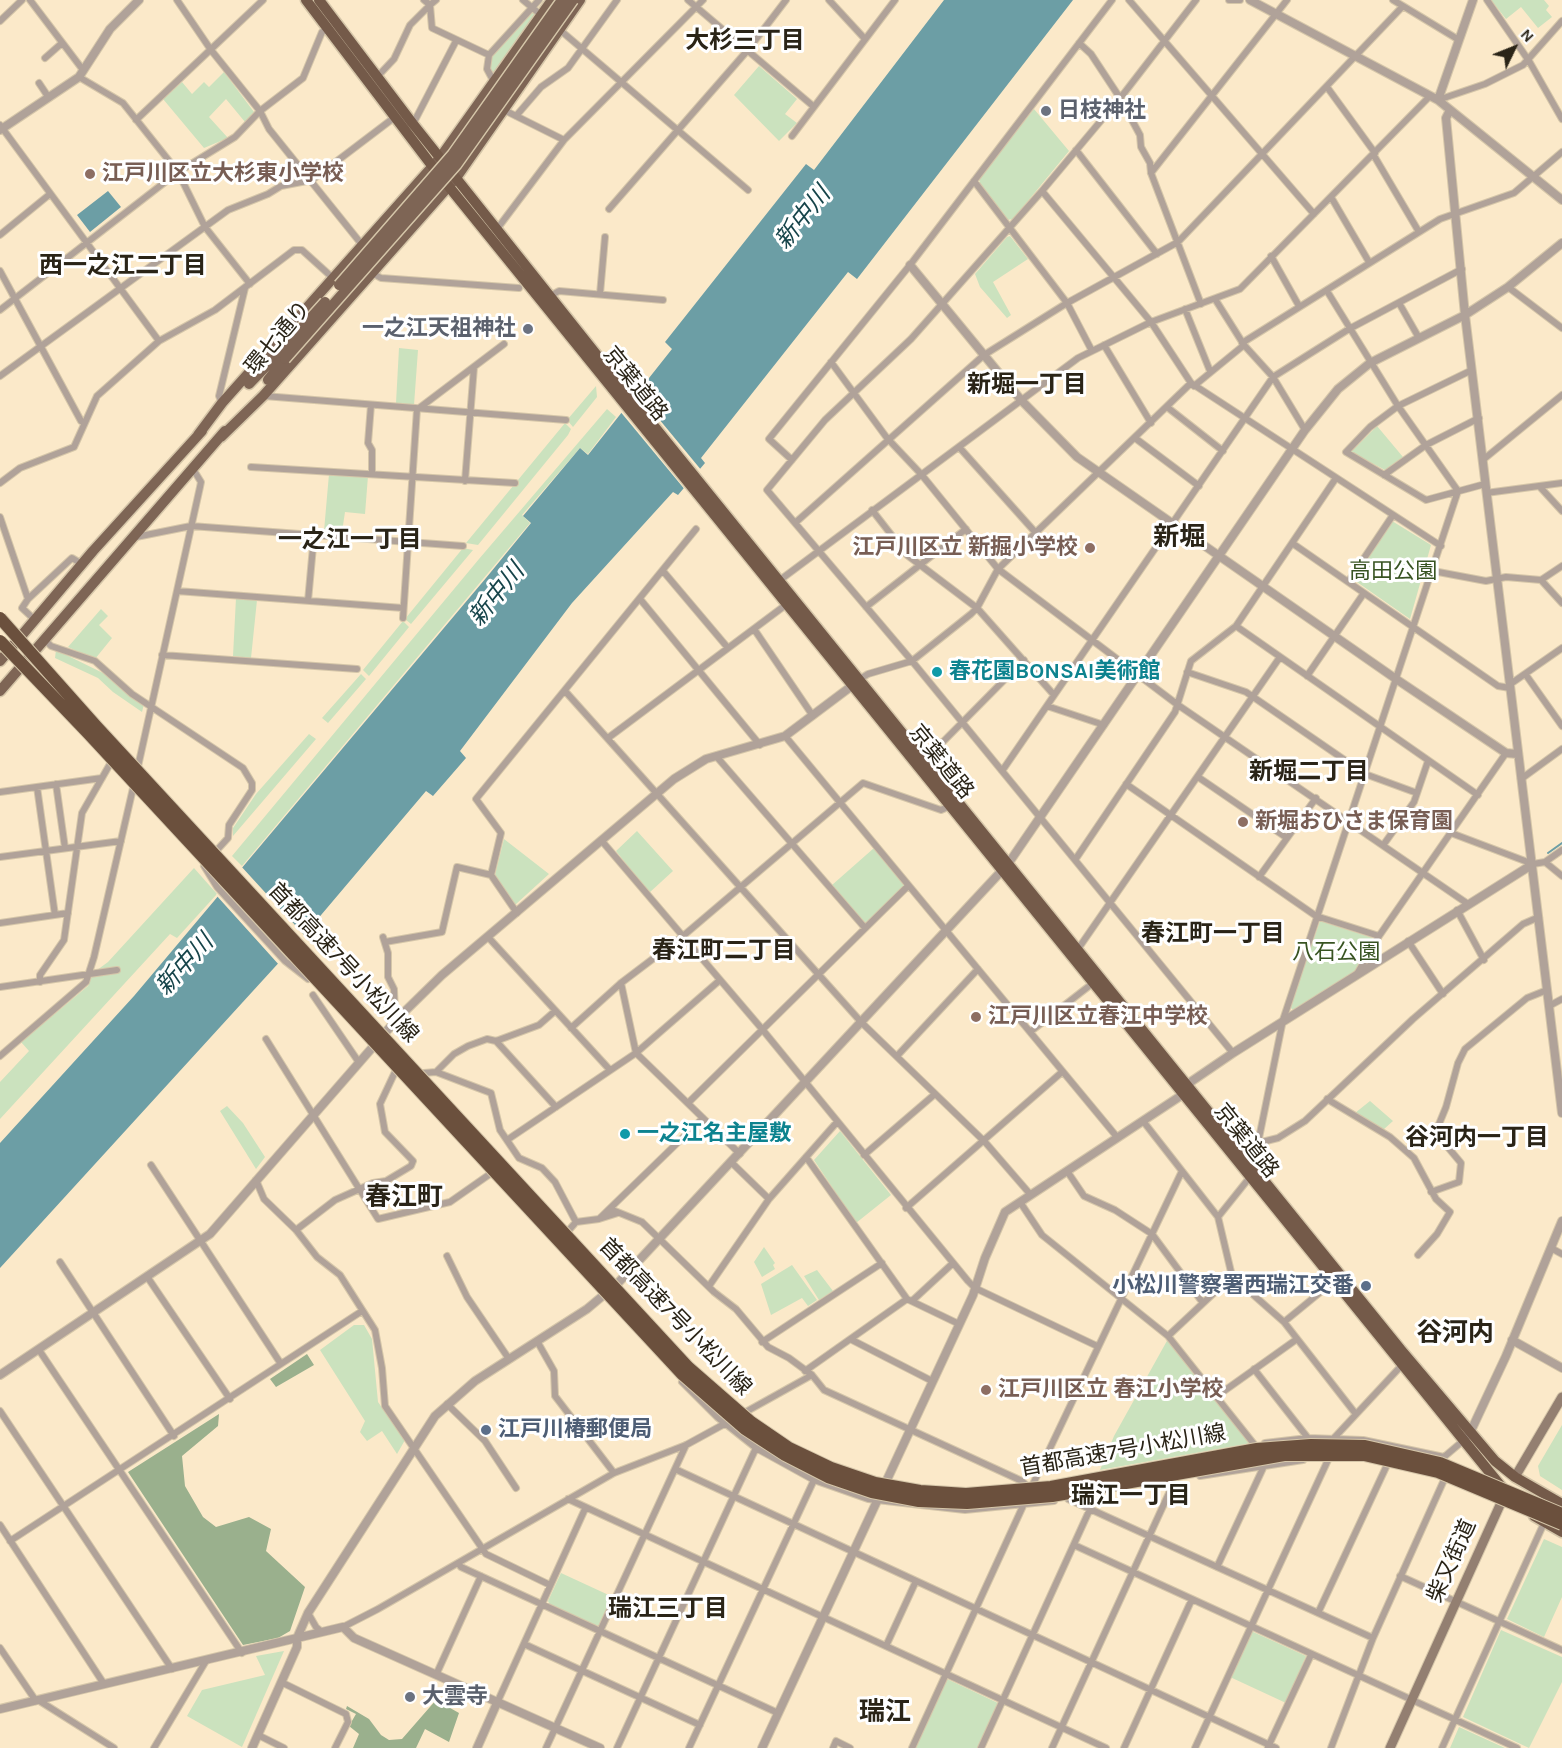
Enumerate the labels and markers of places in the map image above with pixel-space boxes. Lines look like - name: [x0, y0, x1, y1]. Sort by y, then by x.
- place label: 日枝神社: [1058, 98, 1146, 124]
- marker: 日枝神社: [1039, 104, 1053, 118]
- place label: 江戸川区立大杉東小学校: [102, 161, 344, 187]
- marker: 江戸川区立大杉東小学校: [83, 167, 97, 181]
- place label: 一之江天祖神社: [362, 316, 516, 342]
- marker: 一之江天祖神社: [521, 322, 535, 336]
- place label: 江戸川区立 新掘小学校: [852, 535, 1078, 561]
- marker: 江戸川区立 新掘小学校: [1083, 541, 1097, 555]
- place label: 春花園BONSAI美術館: [949, 659, 1161, 685]
- marker: 春花園BONSAI美術館: [930, 665, 944, 679]
- place label: 新堀おひさま保育園: [1255, 809, 1453, 835]
- marker: 新堀おひさま保育園: [1236, 815, 1250, 829]
- place label: 江戸川区立春江中学校: [988, 1004, 1208, 1030]
- marker: 江戸川区立春江中学校: [969, 1010, 983, 1024]
- place label: 一之江名主屋敷: [637, 1121, 791, 1147]
- marker: 一之江名主屋敷: [618, 1127, 632, 1141]
- place label: 小松川警察署西瑞江交番: [1112, 1273, 1354, 1299]
- marker: 小松川警察署西瑞江交番: [1359, 1279, 1373, 1293]
- place label: 江戸川区立 春江小学校: [998, 1377, 1224, 1403]
- marker: 江戸川区立 春江小学校: [979, 1383, 993, 1397]
- place label: 江戸川椿郵便局: [498, 1417, 652, 1443]
- marker: 江戸川椿郵便局: [479, 1423, 493, 1437]
- place label: 大雲寺: [422, 1684, 488, 1710]
- marker: 大雲寺: [403, 1690, 417, 1704]

